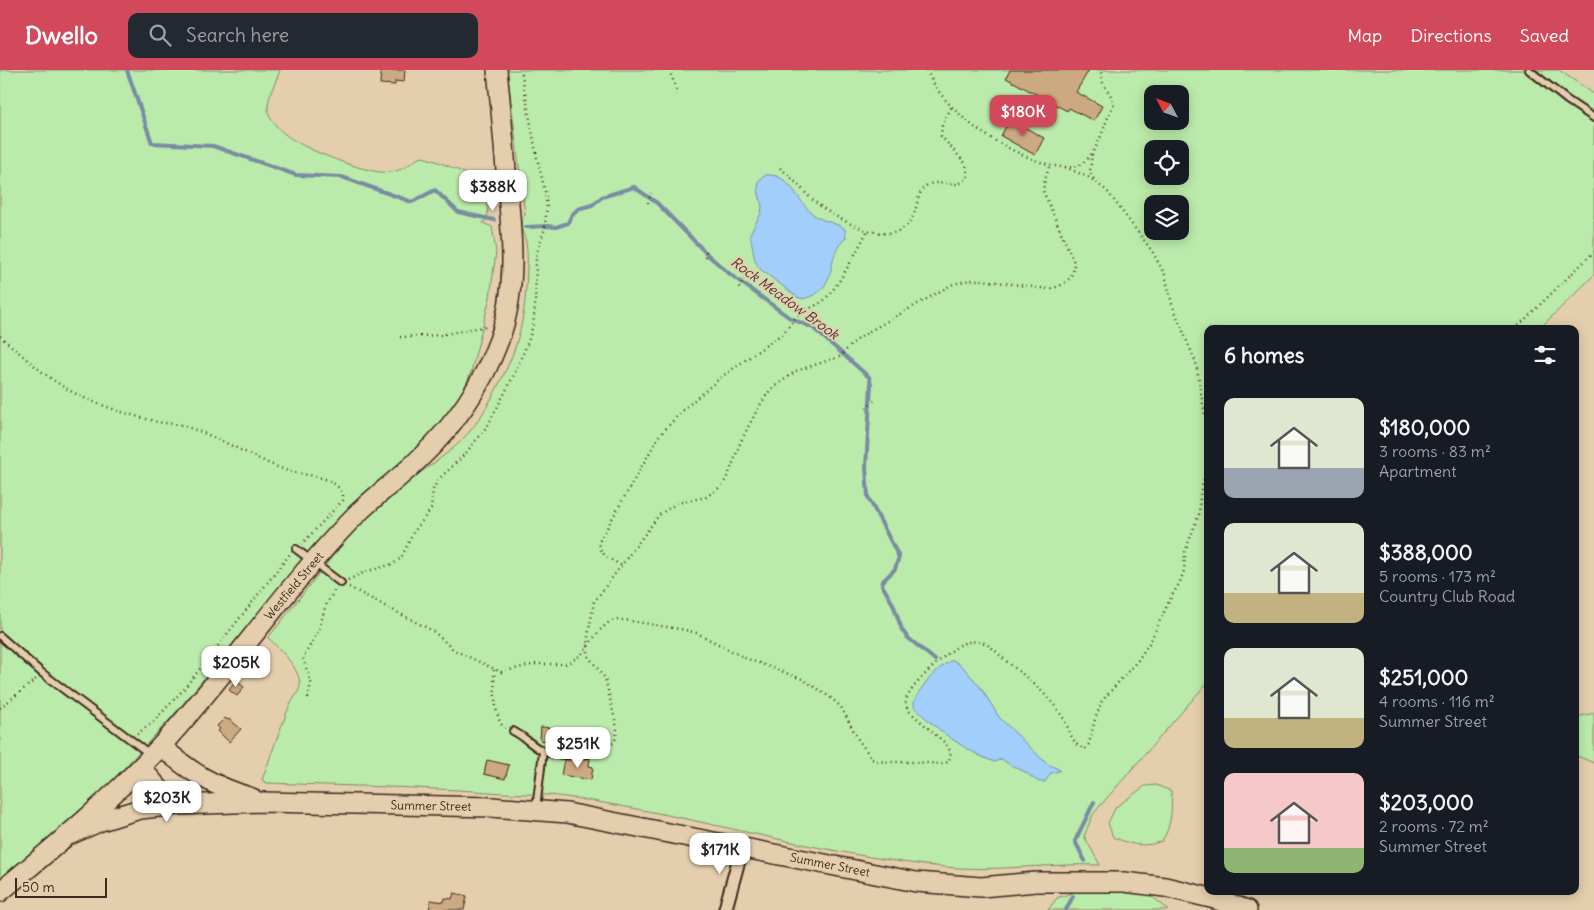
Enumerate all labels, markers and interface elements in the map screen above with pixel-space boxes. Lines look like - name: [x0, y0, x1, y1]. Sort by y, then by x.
- search box: [128, 13, 478, 58]
- text: Dwello: [25, 20, 98, 50]
- icon: search: [146, 21, 174, 49]
- text: Search here: [186, 23, 289, 47]
- text: Map: [1347, 24, 1382, 47]
- text: Directions: [1410, 24, 1492, 47]
- text: Saved: [1520, 24, 1569, 47]
- north arrow: [1144, 85, 1189, 130]
- map controls: [1144, 85, 1189, 240]
- pin: $180K: [988, 94, 1058, 137]
- text: $180K: [1001, 101, 1045, 121]
- button: locate: [1144, 140, 1189, 185]
- pin: $388K: [458, 170, 528, 212]
- text: $388K: [470, 176, 516, 196]
- button: layers: [1144, 195, 1189, 240]
- water label: Rock Meadow Brook: [727, 253, 843, 344]
- icon: filters: [1531, 341, 1559, 369]
- text: 6 homes: [1224, 342, 1304, 369]
- text: $180,000: [1379, 414, 1470, 441]
- icon: home: [1264, 418, 1324, 478]
- text: 3 rooms · 83 m²: [1379, 441, 1491, 461]
- text: Apartment: [1379, 461, 1457, 481]
- text: $388,000: [1379, 539, 1473, 566]
- icon: home: [1264, 543, 1324, 603]
- street label: Westfield Street: [261, 549, 326, 623]
- text: 5 rooms · 173 m²: [1379, 566, 1496, 586]
- text: Country Club Road: [1379, 586, 1515, 606]
- pin: $205K: [201, 646, 271, 688]
- text: $205K: [212, 652, 260, 672]
- text: $251,000: [1379, 664, 1468, 691]
- icon: home: [1264, 668, 1324, 728]
- text: 4 rooms · 116 m²: [1379, 691, 1495, 711]
- text: Summer Street: [1379, 711, 1487, 731]
- pin: $251K: [543, 726, 613, 769]
- text: $251K: [556, 733, 600, 753]
- pin: $203K: [132, 780, 202, 823]
- text: $203K: [143, 787, 191, 807]
- text: $203,000: [1379, 789, 1474, 816]
- icon: home: [1264, 793, 1324, 853]
- street label: Summer Street: [390, 797, 472, 814]
- text: 2 rooms · 72 m²: [1379, 816, 1489, 836]
- pin: $171K: [685, 832, 755, 875]
- text: Summer Street: [1379, 836, 1487, 856]
- text: $171K: [700, 839, 740, 859]
- street label: Summer Street: [789, 849, 871, 880]
- scale bar: [15, 875, 108, 898]
- text: 50 m: [22, 878, 55, 896]

